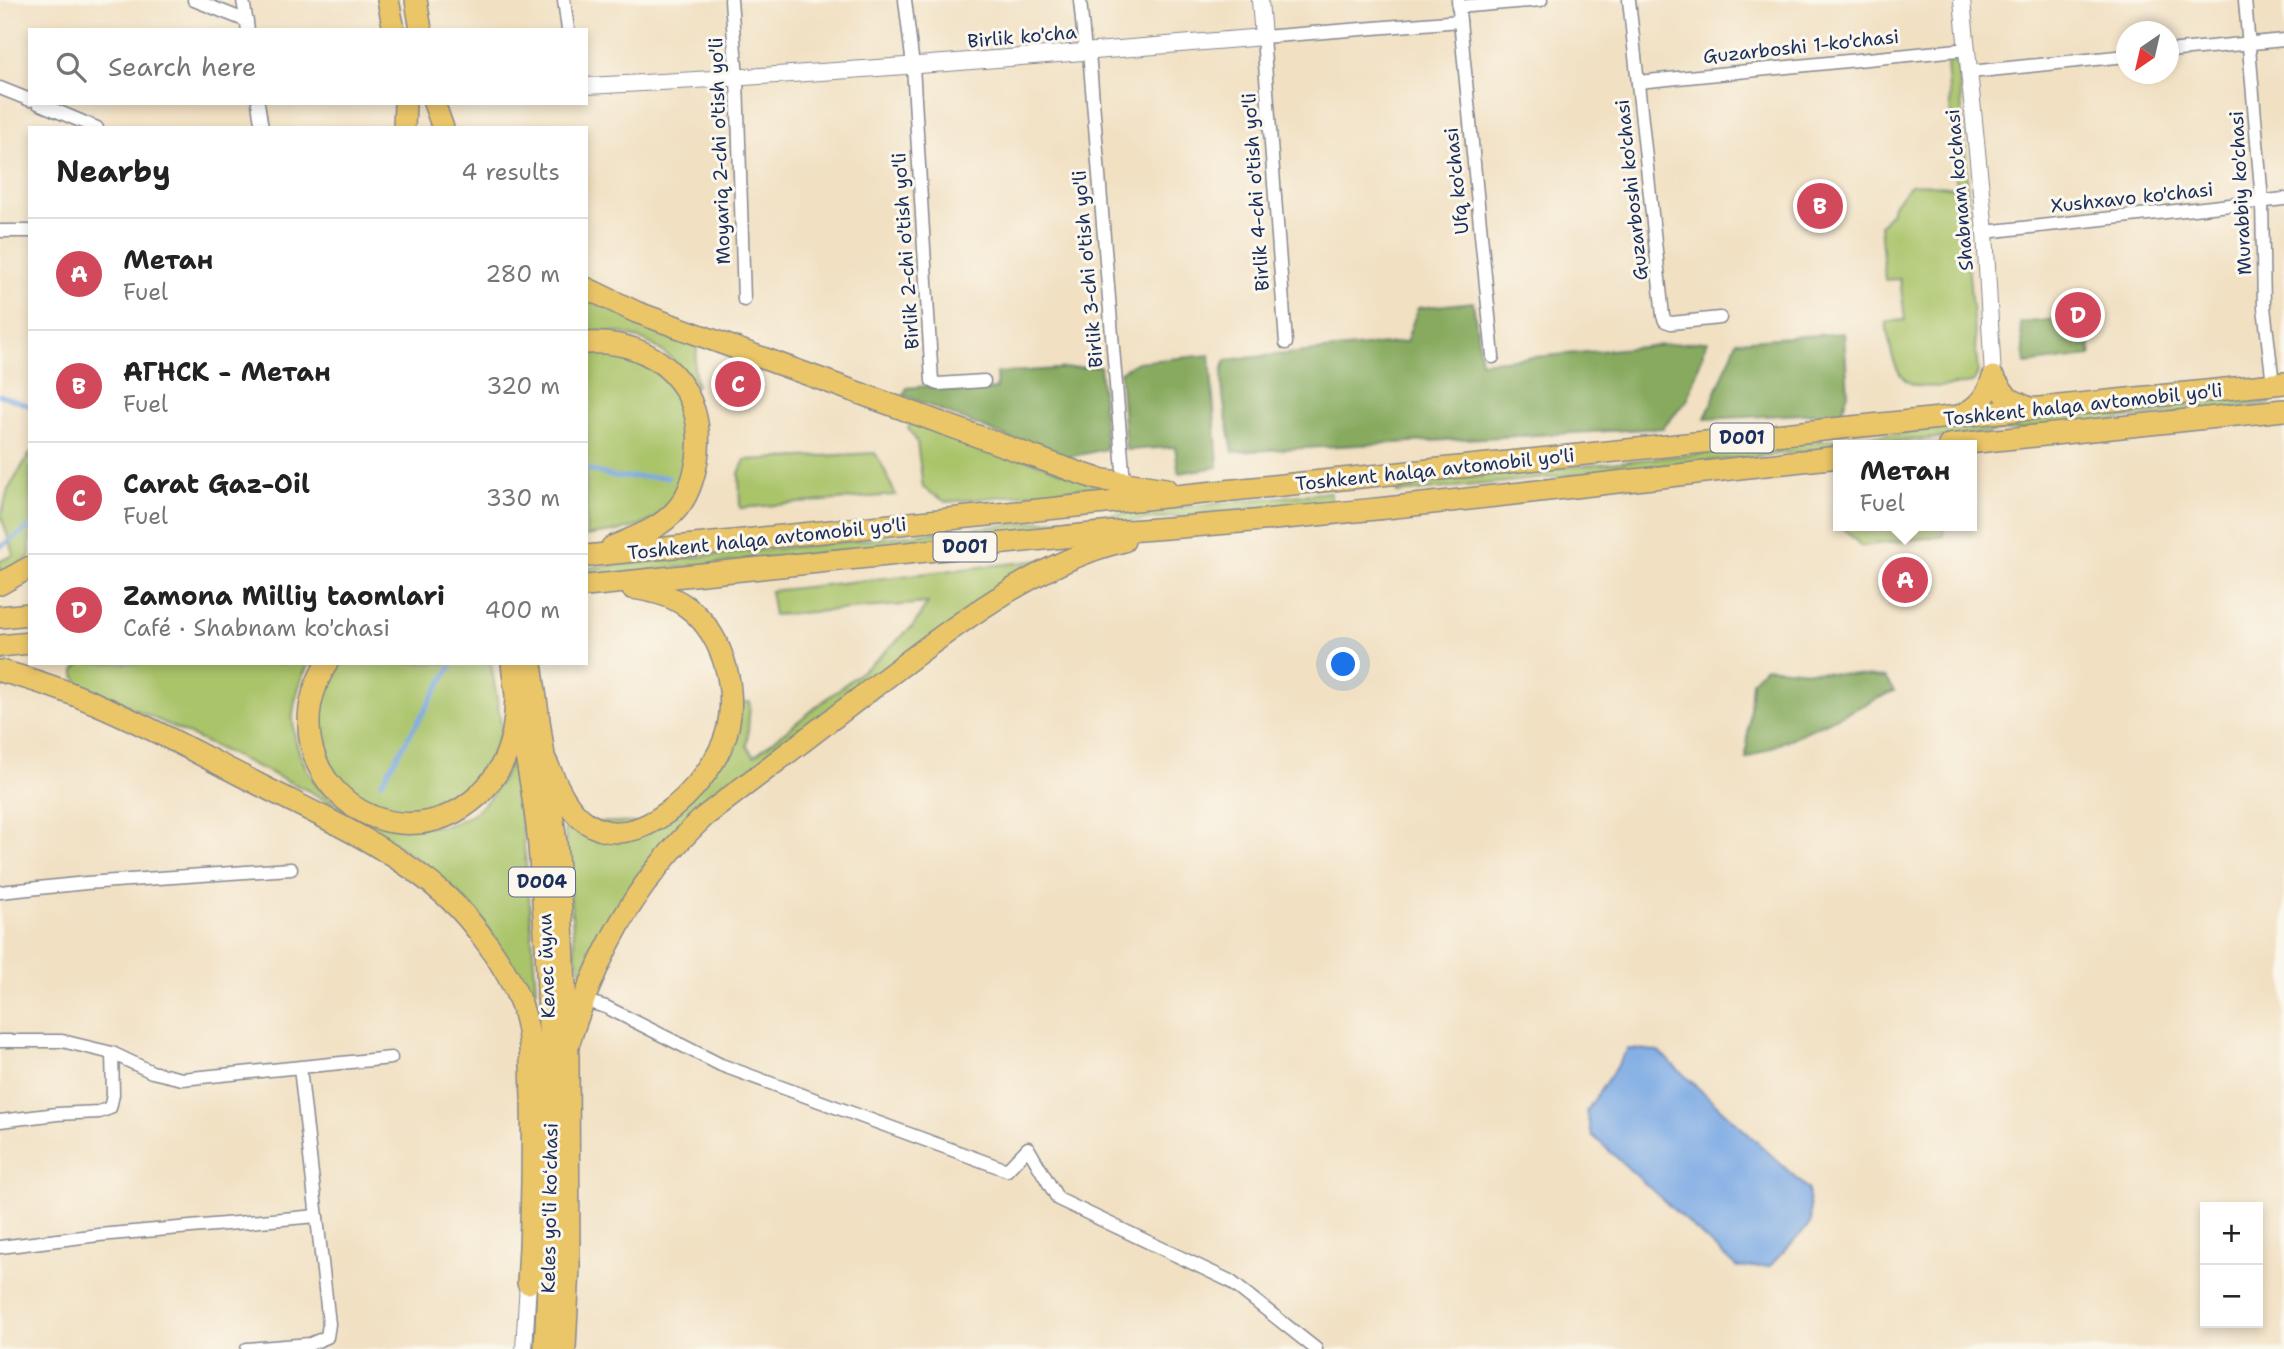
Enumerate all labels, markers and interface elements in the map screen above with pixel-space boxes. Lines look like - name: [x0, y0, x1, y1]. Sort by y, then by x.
- street label: Birlik ko'cha: [966, 19, 1078, 54]
- north arrow: [2116, 21, 2179, 84]
- street label: Guzarboshi 1-ko'chasi: [1702, 24, 1900, 69]
- search box: [28, 28, 588, 105]
- street label: Moyariq 2-chi o'tish yo'li: [703, 37, 736, 265]
- icon: search: [52, 48, 90, 86]
- text: Search here: [108, 49, 257, 84]
- street label: Birlik 4-chi o'tish yo'li: [1236, 92, 1275, 292]
- street label: Guzarboshi ko'chasi: [1610, 98, 1653, 282]
- street label: Shabnam ko'chasi: [1940, 108, 1979, 272]
- street label: Murabbiy ko'chasi: [2224, 110, 2257, 276]
- street label: Ufq ko'chasi: [1438, 126, 1475, 236]
- text: Nearby: [56, 151, 171, 192]
- street label: Birlik 2-chi o'tish yo'li: [886, 152, 925, 350]
- text: 4 results: [461, 157, 560, 187]
- street label: Birlik 3-chi o'tish yo'li: [1066, 169, 1109, 369]
- street label: Xushxavo ko'chasi: [2050, 177, 2215, 218]
- pin: B: [1797, 180, 1843, 232]
- text: Метан: [123, 242, 213, 277]
- text: A: [70, 259, 88, 289]
- text: 280 m: [485, 259, 560, 289]
- text: Fuel: [123, 277, 168, 307]
- pin: D: [2055, 289, 2101, 341]
- text: АГНСК - Метан: [123, 354, 331, 389]
- pin: C: [715, 358, 761, 410]
- text: B: [72, 371, 86, 401]
- text: 320 m: [486, 371, 560, 401]
- street label: Toshkent halqa avtomobil yo'li: [1942, 377, 2224, 432]
- text: Fuel: [123, 389, 168, 419]
- road number: D001: [1710, 424, 1774, 452]
- popup: [1833, 440, 1977, 531]
- street label: Toshkent halqa avtomobil yo'li: [1294, 442, 1576, 497]
- text: Метан: [1860, 453, 1950, 488]
- text: Carat Gaz-Oil: [123, 466, 310, 501]
- text: C: [72, 483, 86, 513]
- text: 330 m: [486, 483, 560, 513]
- text: Fuel: [1860, 488, 1905, 518]
- text: Fuel: [123, 501, 168, 531]
- street label: Toshkent halqa avtomobil yo'li: [626, 511, 908, 566]
- road number: D001: [934, 532, 996, 562]
- pin: A: [1882, 554, 1928, 606]
- text: Zamona Milliy taomlari: [123, 578, 445, 613]
- text: D: [71, 595, 87, 625]
- text: 400 m: [484, 595, 560, 625]
- text: Café · Shabnam ko'chasi: [123, 613, 390, 643]
- your location: [1326, 647, 1360, 681]
- road number: D004: [509, 868, 575, 897]
- street label: Келес йули: [532, 913, 561, 1019]
- street label: Keles yoʻli koʻchasi: [536, 1122, 563, 1294]
- map controls: [2200, 1202, 2263, 1328]
- button: +: [2200, 1202, 2263, 1265]
- button: −: [2200, 1265, 2263, 1328]

